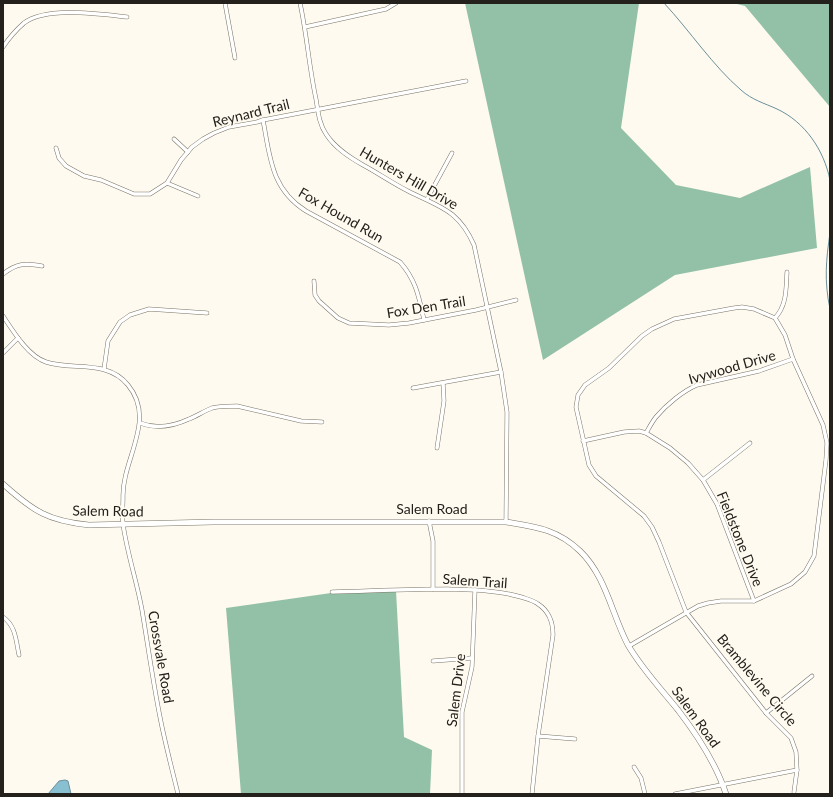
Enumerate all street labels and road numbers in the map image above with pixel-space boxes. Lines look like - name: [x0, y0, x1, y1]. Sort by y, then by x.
- street label: Reynard Trail: [211, 95, 291, 130]
- street label: Hunters Hill Drive: [357, 143, 461, 213]
- street label: Fox Hound Run: [296, 183, 387, 246]
- street label: Fox Den Trail: [385, 292, 467, 321]
- street label: Ivywood Drive: [686, 346, 777, 387]
- street label: Fieldstone Drive: [714, 489, 767, 589]
- street label: Salem Road: [396, 500, 468, 517]
- street label: Salem Road: [72, 501, 144, 520]
- street label: Salem Trail: [442, 570, 508, 591]
- street label: Crossvale Road: [145, 609, 178, 704]
- street label: Bramblevine Circle: [714, 630, 801, 729]
- street label: Salem Drive: [443, 652, 468, 728]
- street label: Salem Road: [669, 683, 724, 751]

